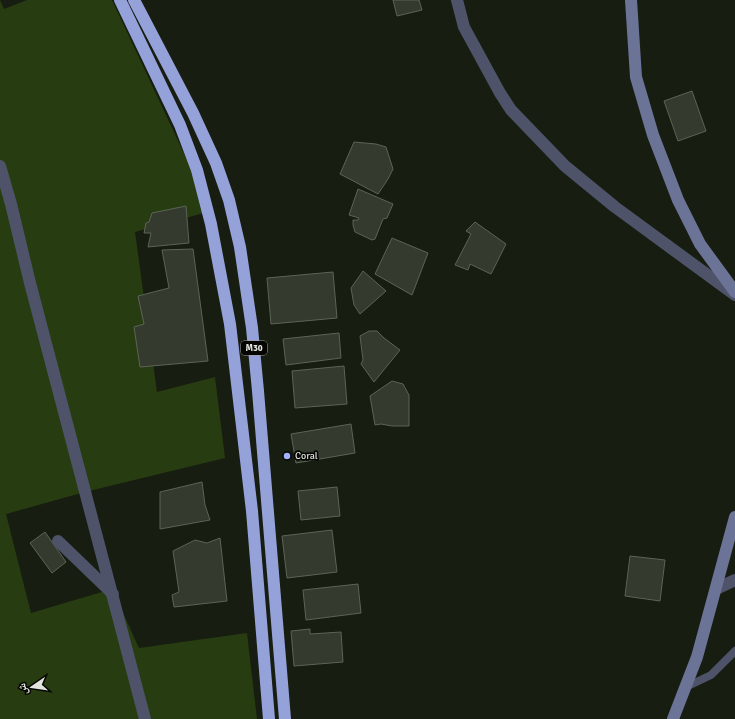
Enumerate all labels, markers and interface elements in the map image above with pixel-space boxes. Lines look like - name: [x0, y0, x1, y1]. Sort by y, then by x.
- road number: M30: [241, 341, 267, 355]
- place label: Coral: [295, 450, 318, 462]
- marker: Coral: [282, 451, 292, 461]
- north arrow: [12, 667, 52, 707]
- text: ش: [15, 681, 31, 696]

